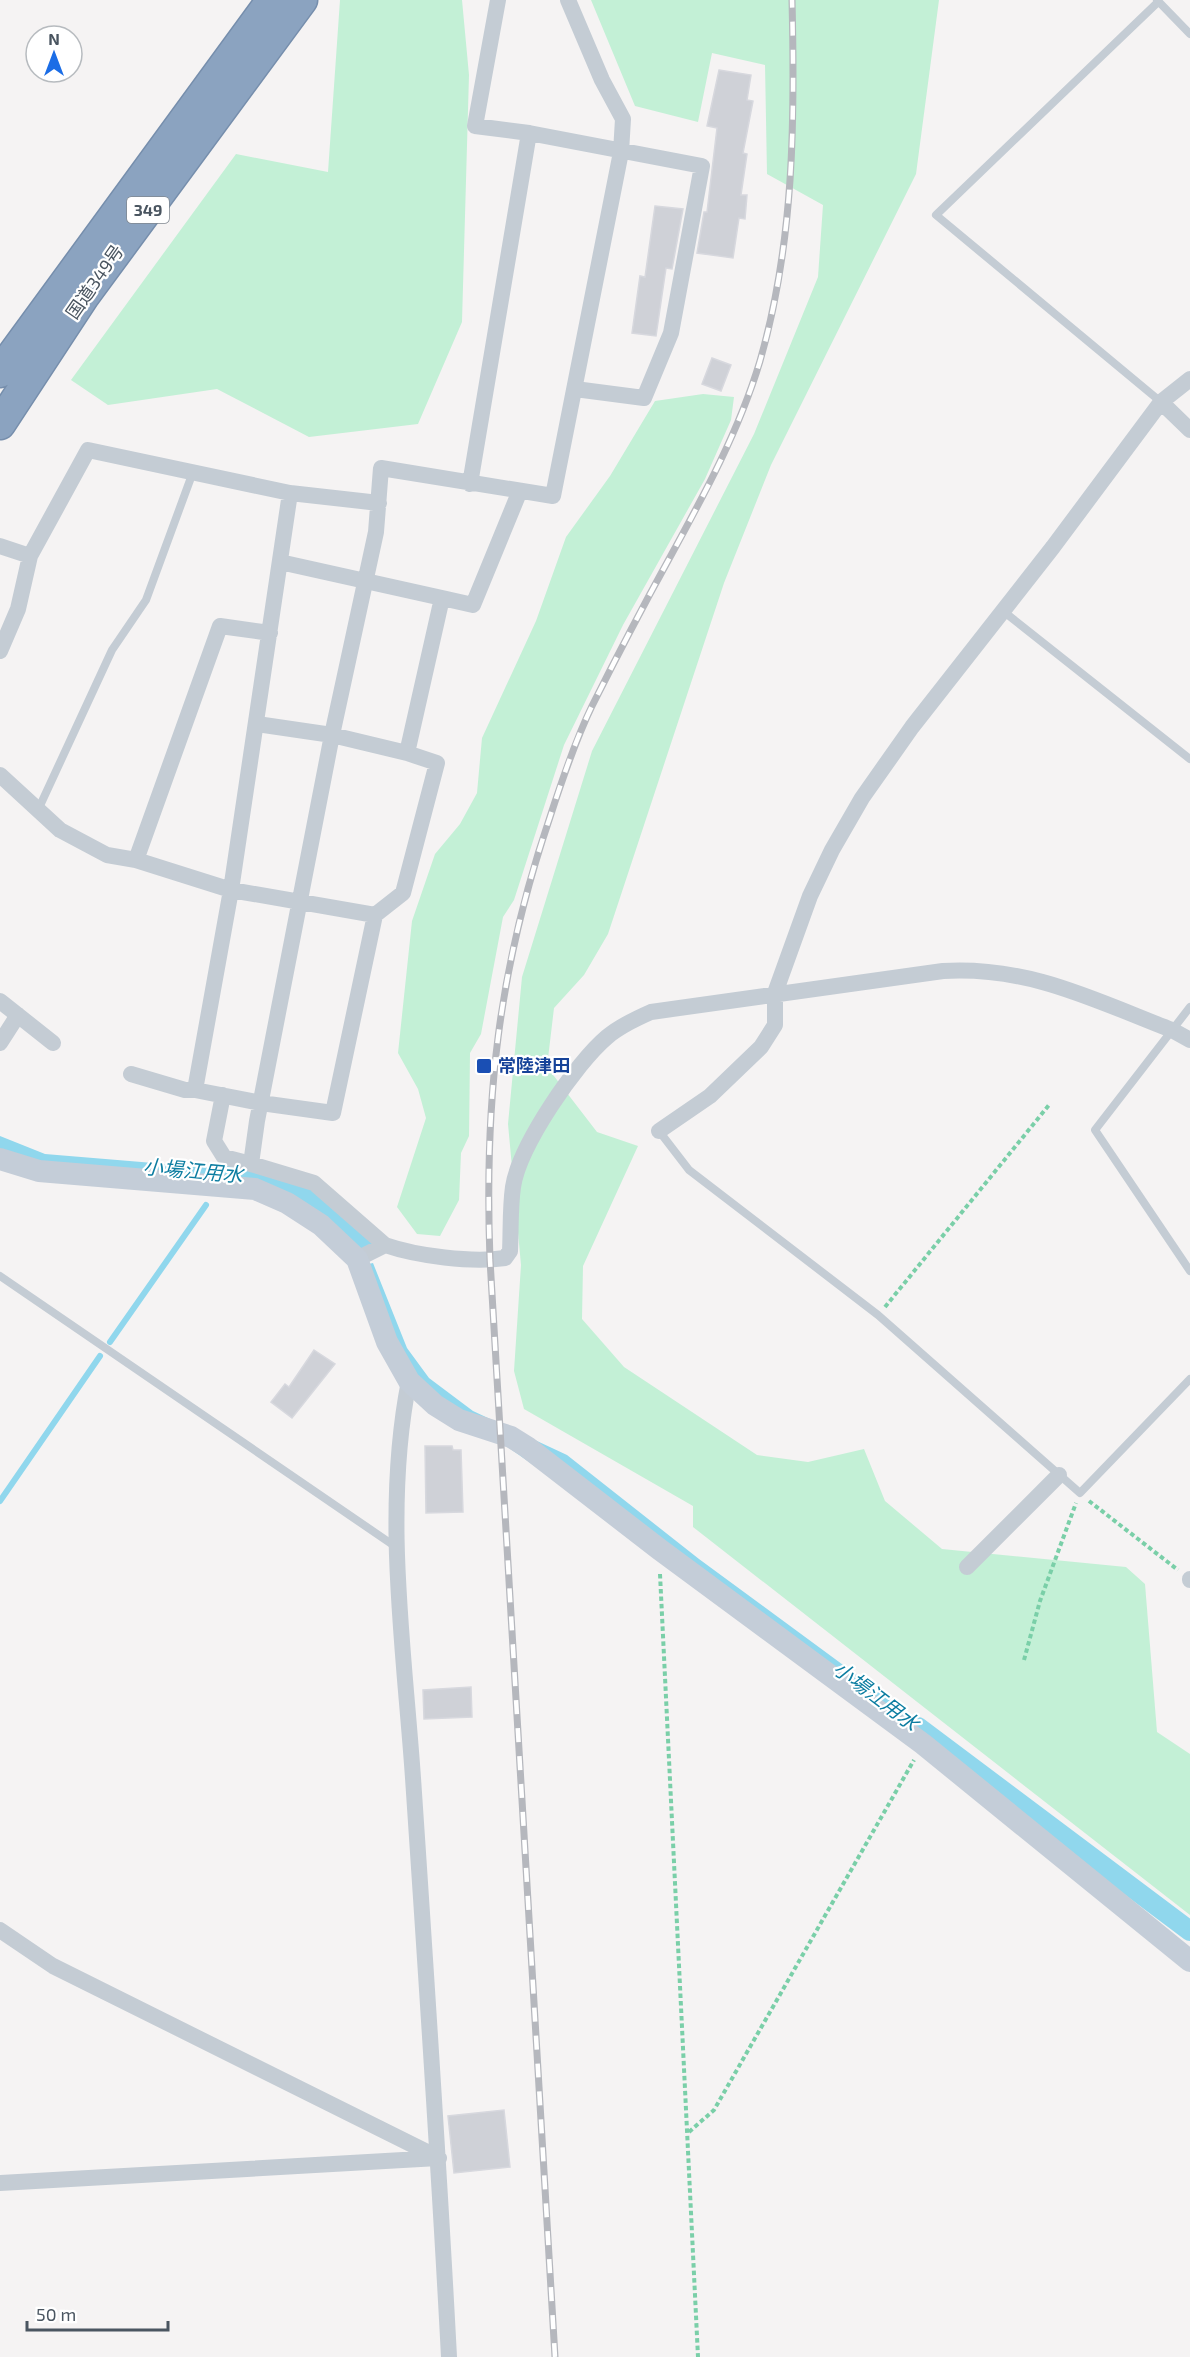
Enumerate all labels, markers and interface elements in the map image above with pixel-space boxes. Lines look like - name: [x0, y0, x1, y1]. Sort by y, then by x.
- north arrow: [24, 24, 84, 84]
- text: N: [48, 29, 60, 48]
- road number: 349: [127, 197, 169, 223]
- street label: 国道349号: [61, 240, 128, 323]
- place label: 常陸津田: [498, 1054, 570, 1076]
- marker: 常陸津田: [475, 1057, 493, 1075]
- water label: 小場江用水: [142, 1154, 246, 1186]
- water label: 小場江用水: [829, 1656, 925, 1736]
- scale bar: [27, 2294, 168, 2332]
- text: 50 m: [36, 2303, 76, 2325]

